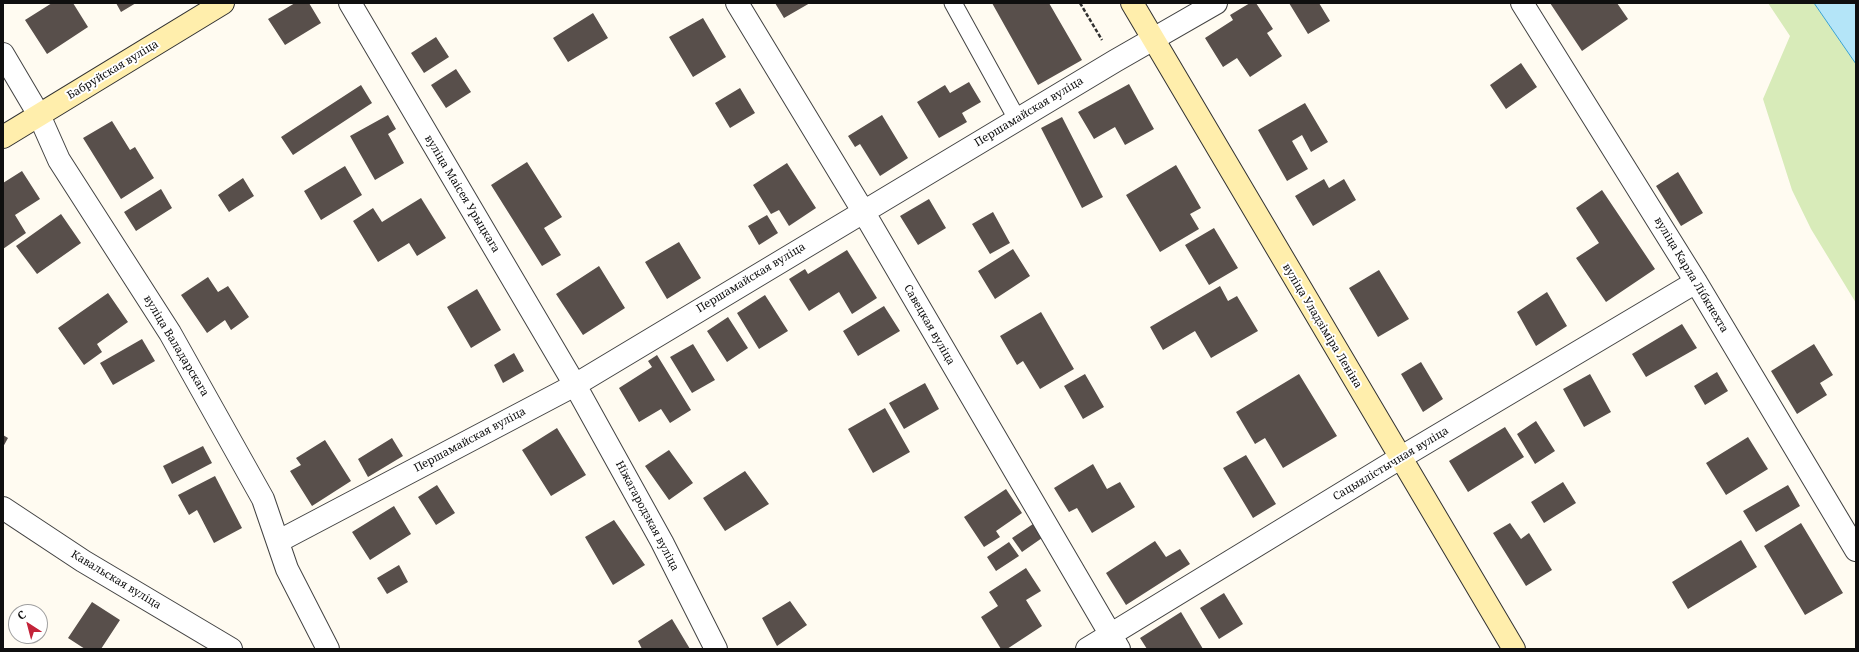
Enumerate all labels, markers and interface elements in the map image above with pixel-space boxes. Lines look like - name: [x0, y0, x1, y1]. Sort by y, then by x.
- street label: Бабруйская вуліца: [65, 38, 161, 102]
- street label: Першамайская вуліца: [972, 74, 1086, 150]
- street label: вуліца Маісея Урыцкага: [422, 133, 502, 255]
- street label: вуліца Карла Лібкнехта: [1651, 215, 1731, 335]
- street label: Першамайская вуліца: [694, 240, 808, 316]
- street label: вуліца Уладзіміра Леніна: [1280, 261, 1364, 391]
- street label: Савецкая вуліца: [901, 282, 957, 368]
- street label: вуліца Валадарскага: [141, 293, 211, 399]
- street label: Першамайская вуліца: [412, 405, 528, 475]
- street label: Сацыялістычная вуліца: [1331, 424, 1451, 504]
- street label: Ніжагародзкая вуліца: [612, 459, 682, 573]
- street label: Кавальская вуліца: [69, 548, 163, 612]
- north arrow: [8, 604, 48, 644]
- text: С: [14, 606, 29, 623]

